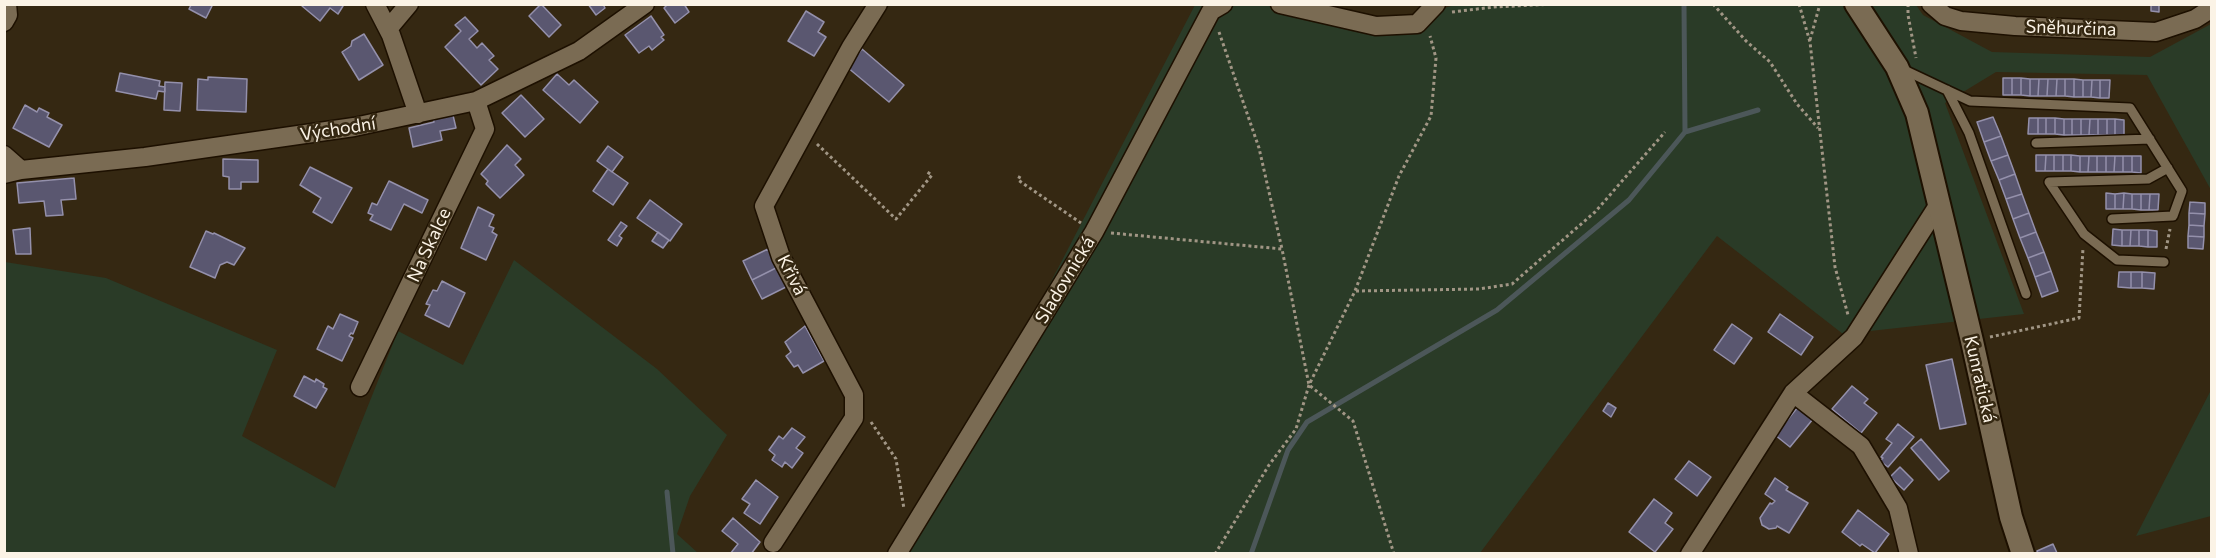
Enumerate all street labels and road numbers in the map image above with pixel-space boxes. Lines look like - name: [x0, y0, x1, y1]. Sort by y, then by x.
- street label: Sněhurčina: [2025, 16, 2117, 40]
- street label: Východní: [299, 112, 377, 146]
- street label: Na Skalce: [402, 205, 456, 285]
- street label: Sladovnická: [1031, 233, 1099, 327]
- street label: Křivá: [773, 251, 811, 299]
- street label: Kunratická: [1960, 333, 2000, 425]

